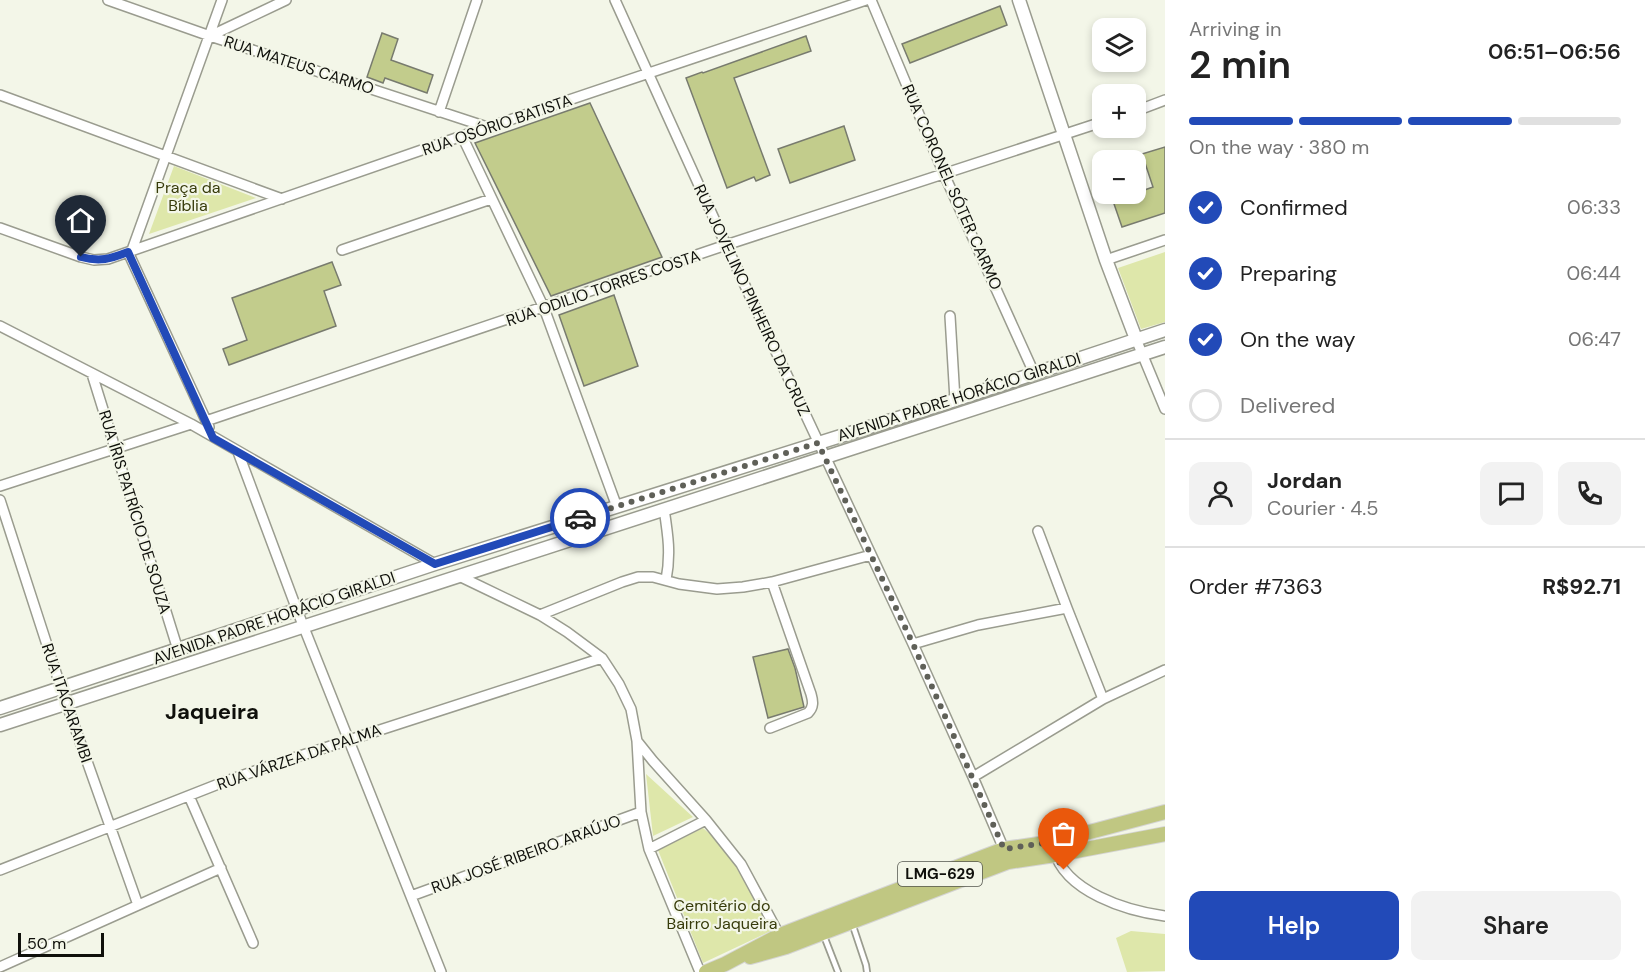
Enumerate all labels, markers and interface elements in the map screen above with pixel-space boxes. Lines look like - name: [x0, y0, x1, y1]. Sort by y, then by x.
- text: Arriving in: [1189, 16, 1281, 42]
- map controls: [1092, 18, 1146, 204]
- button: layers: [1092, 18, 1146, 72]
- street label: RUA MATEUS CARMO: [221, 31, 377, 99]
- text: 06:51–06:56: [1488, 37, 1621, 66]
- text: 2 min: [1189, 39, 1291, 90]
- street label: RUA CORONEL SÓTER CARMO: [897, 81, 1007, 293]
- button: +: [1092, 84, 1146, 138]
- street label: RUA OSÓRIO BATISTA: [419, 89, 575, 161]
- text: On the way · 380 m: [1189, 134, 1369, 160]
- button: −: [1092, 150, 1146, 204]
- park label: Praça da Bíblia: [156, 177, 220, 216]
- street label: RUA JOVELINO PINHEIRO DA CRUZ: [689, 181, 815, 419]
- icon: check: [1189, 191, 1222, 224]
- text: Confirmed: [1240, 193, 1348, 222]
- text: 06:33: [1567, 194, 1621, 220]
- pin: [55, 195, 106, 257]
- icon: home: [64, 204, 97, 237]
- street label: RUA ODILIO TORRES COSTA: [503, 245, 703, 331]
- icon: check: [1189, 257, 1222, 290]
- text: Preparing: [1240, 259, 1337, 288]
- text: 06:44: [1566, 260, 1621, 286]
- icon: check: [1189, 323, 1222, 356]
- text: On the way: [1240, 325, 1355, 354]
- text: 06:47: [1568, 326, 1621, 352]
- street label: AVENIDA PADRE HORÁCIO GIRALDI: [835, 348, 1083, 446]
- text: Delivered: [1240, 391, 1335, 420]
- street label: RUA ÍRIS PATRÍCIO DE SOUZA: [94, 408, 176, 617]
- button: person: [1189, 462, 1252, 525]
- button: chat: [1480, 462, 1543, 525]
- button: phone: [1558, 462, 1621, 525]
- text: Jordan: [1267, 466, 1342, 495]
- courier: [550, 488, 610, 548]
- text: Courier · 4.5: [1267, 495, 1379, 521]
- icon: car: [564, 502, 597, 535]
- street label: AVENIDA PADRE HORÁCIO GIRALDI: [150, 567, 398, 669]
- text: Order #7363: [1189, 572, 1323, 601]
- text: R$92.71: [1542, 572, 1621, 601]
- street label: RUA ITACARAMBI: [37, 641, 97, 765]
- district label: Jaqueira: [165, 697, 259, 726]
- street label: RUA VÁRZEA DA PALMA: [214, 719, 384, 795]
- pin: [1038, 808, 1089, 870]
- street label: RUA JOSÉ RIBEIRO ARAÚJO: [428, 810, 624, 898]
- icon: bag: [1047, 817, 1080, 850]
- road number: LMG-629: [898, 862, 982, 886]
- button: Help: [1189, 891, 1399, 960]
- button: Share: [1411, 891, 1621, 960]
- park label: Cemitério do Bairro Jaqueira: [667, 895, 777, 934]
- scale bar: [18, 930, 104, 958]
- text: 50 m: [27, 933, 66, 954]

